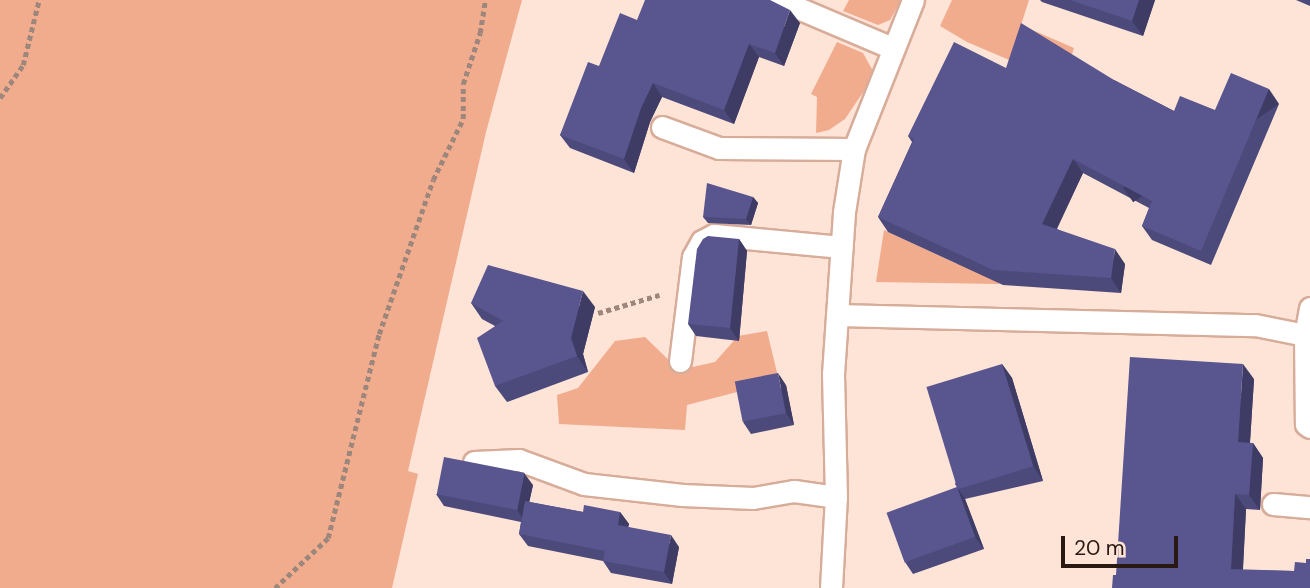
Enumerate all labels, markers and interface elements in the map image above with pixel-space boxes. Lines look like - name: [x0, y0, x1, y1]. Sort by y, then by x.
- scale bar: [1065, 522, 1182, 566]
- text: 20 m: [1074, 534, 1125, 562]

